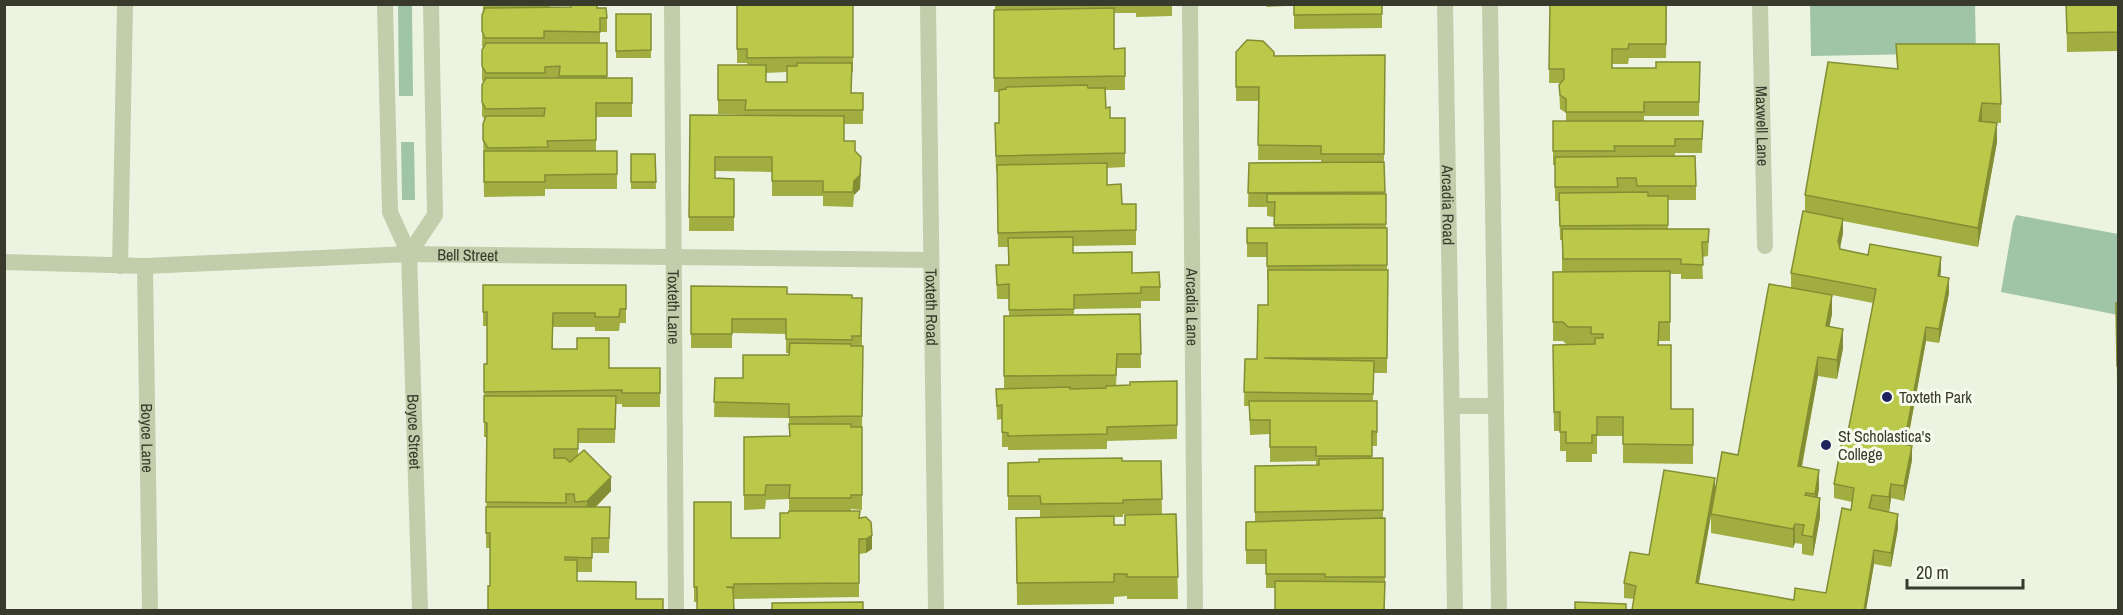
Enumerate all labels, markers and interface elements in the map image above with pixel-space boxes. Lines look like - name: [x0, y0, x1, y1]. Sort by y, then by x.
- street label: Maxwell Lane: [1751, 86, 1774, 166]
- street label: Arcadia Road: [1437, 164, 1460, 245]
- street label: Bell Street: [437, 243, 498, 266]
- street label: Arcadia Lane: [1181, 267, 1204, 346]
- street label: Toxteth Road: [920, 268, 944, 346]
- street label: Toxteth Lane: [663, 269, 685, 345]
- place label: Toxteth Park: [1899, 386, 1972, 408]
- marker: Toxteth Park: [1880, 390, 1894, 404]
- street label: Boyce Street: [402, 394, 427, 470]
- street label: Boyce Lane: [136, 403, 159, 473]
- place label: St Scholastica's College: [1838, 425, 1931, 465]
- marker: St Scholastica's College: [1819, 438, 1833, 452]
- scale bar: [1907, 552, 2022, 590]
- text: 20 m: [1916, 560, 1949, 585]

